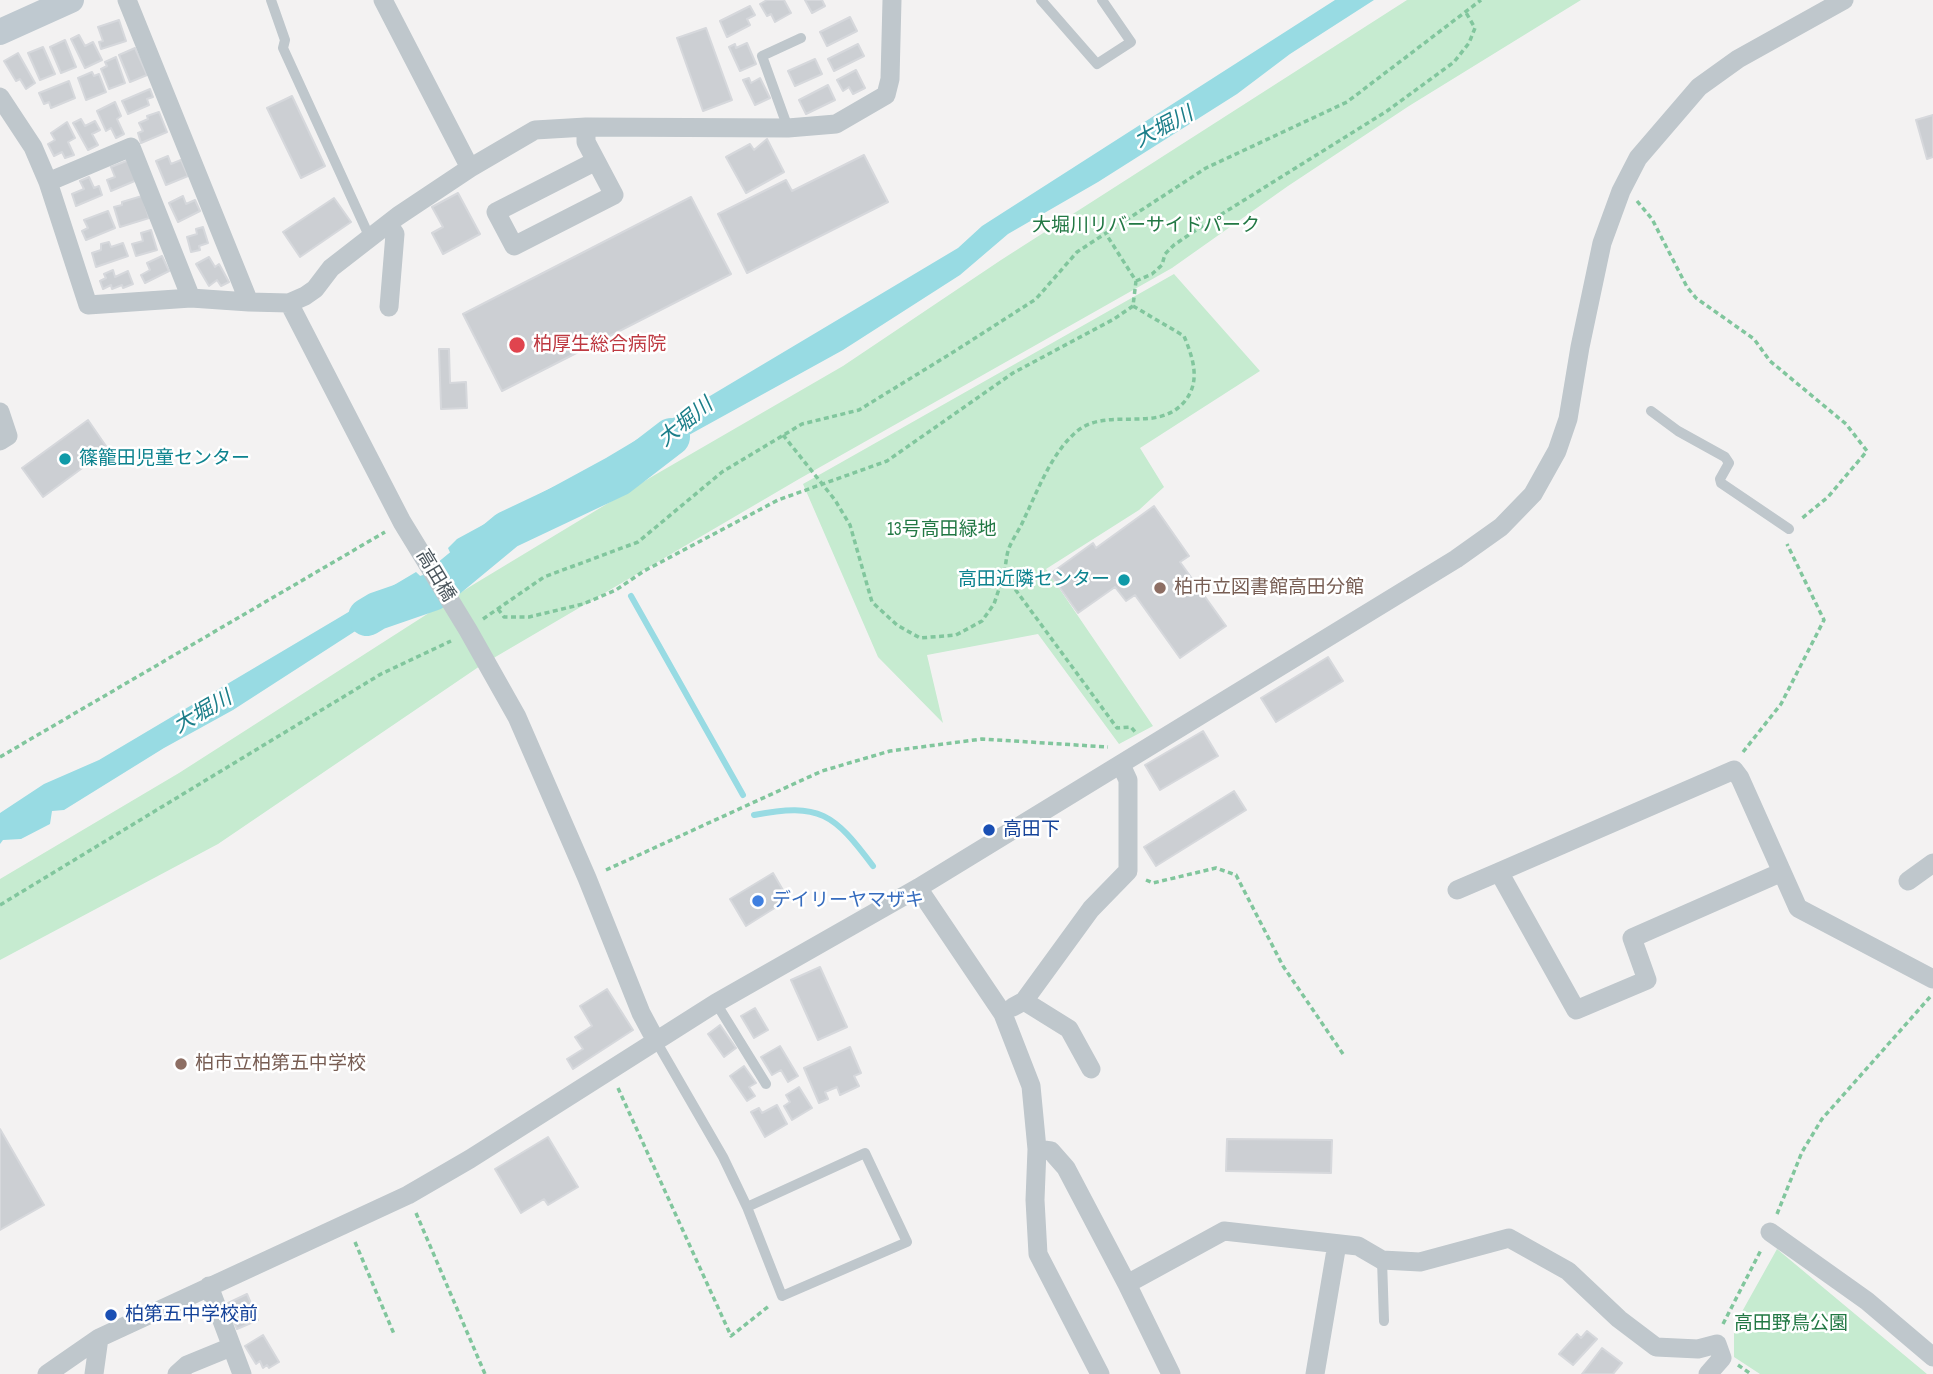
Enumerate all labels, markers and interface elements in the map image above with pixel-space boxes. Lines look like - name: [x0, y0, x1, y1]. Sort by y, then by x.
- water label: 大堀川: [1130, 102, 1198, 154]
- park label: 大堀川リバーサイドパーク: [1032, 215, 1260, 237]
- place label: 柏厚生総合病院: [533, 334, 666, 356]
- marker: 柏厚生総合病院: [507, 335, 527, 355]
- water label: 大堀川: [654, 393, 718, 453]
- place label: 篠籠田児童センター: [79, 448, 250, 470]
- marker: 篠籠田児童センター: [57, 451, 73, 467]
- park label: 13号高田緑地: [887, 519, 997, 541]
- street label: 高田橋: [411, 546, 459, 606]
- place label: 高田近隣センター: [958, 569, 1110, 591]
- marker: 高田近隣センター: [1116, 572, 1132, 588]
- place label: 柏市立図書館高田分館: [1174, 577, 1364, 599]
- marker: 柏市立図書館高田分館: [1152, 580, 1168, 596]
- water label: 大堀川: [169, 686, 237, 740]
- place label: 高田下: [1003, 819, 1060, 841]
- marker: 高田下: [981, 822, 997, 838]
- place label: デイリーヤマザキ: [772, 890, 924, 912]
- marker: デイリーヤマザキ: [750, 893, 766, 909]
- place label: 柏市立柏第五中学校: [195, 1053, 366, 1075]
- marker: 柏市立柏第五中学校: [173, 1056, 189, 1072]
- place label: 柏第五中学校前: [125, 1304, 258, 1326]
- marker: 柏第五中学校前: [103, 1307, 119, 1323]
- park label: 高田野鳥公園: [1734, 1313, 1848, 1335]

